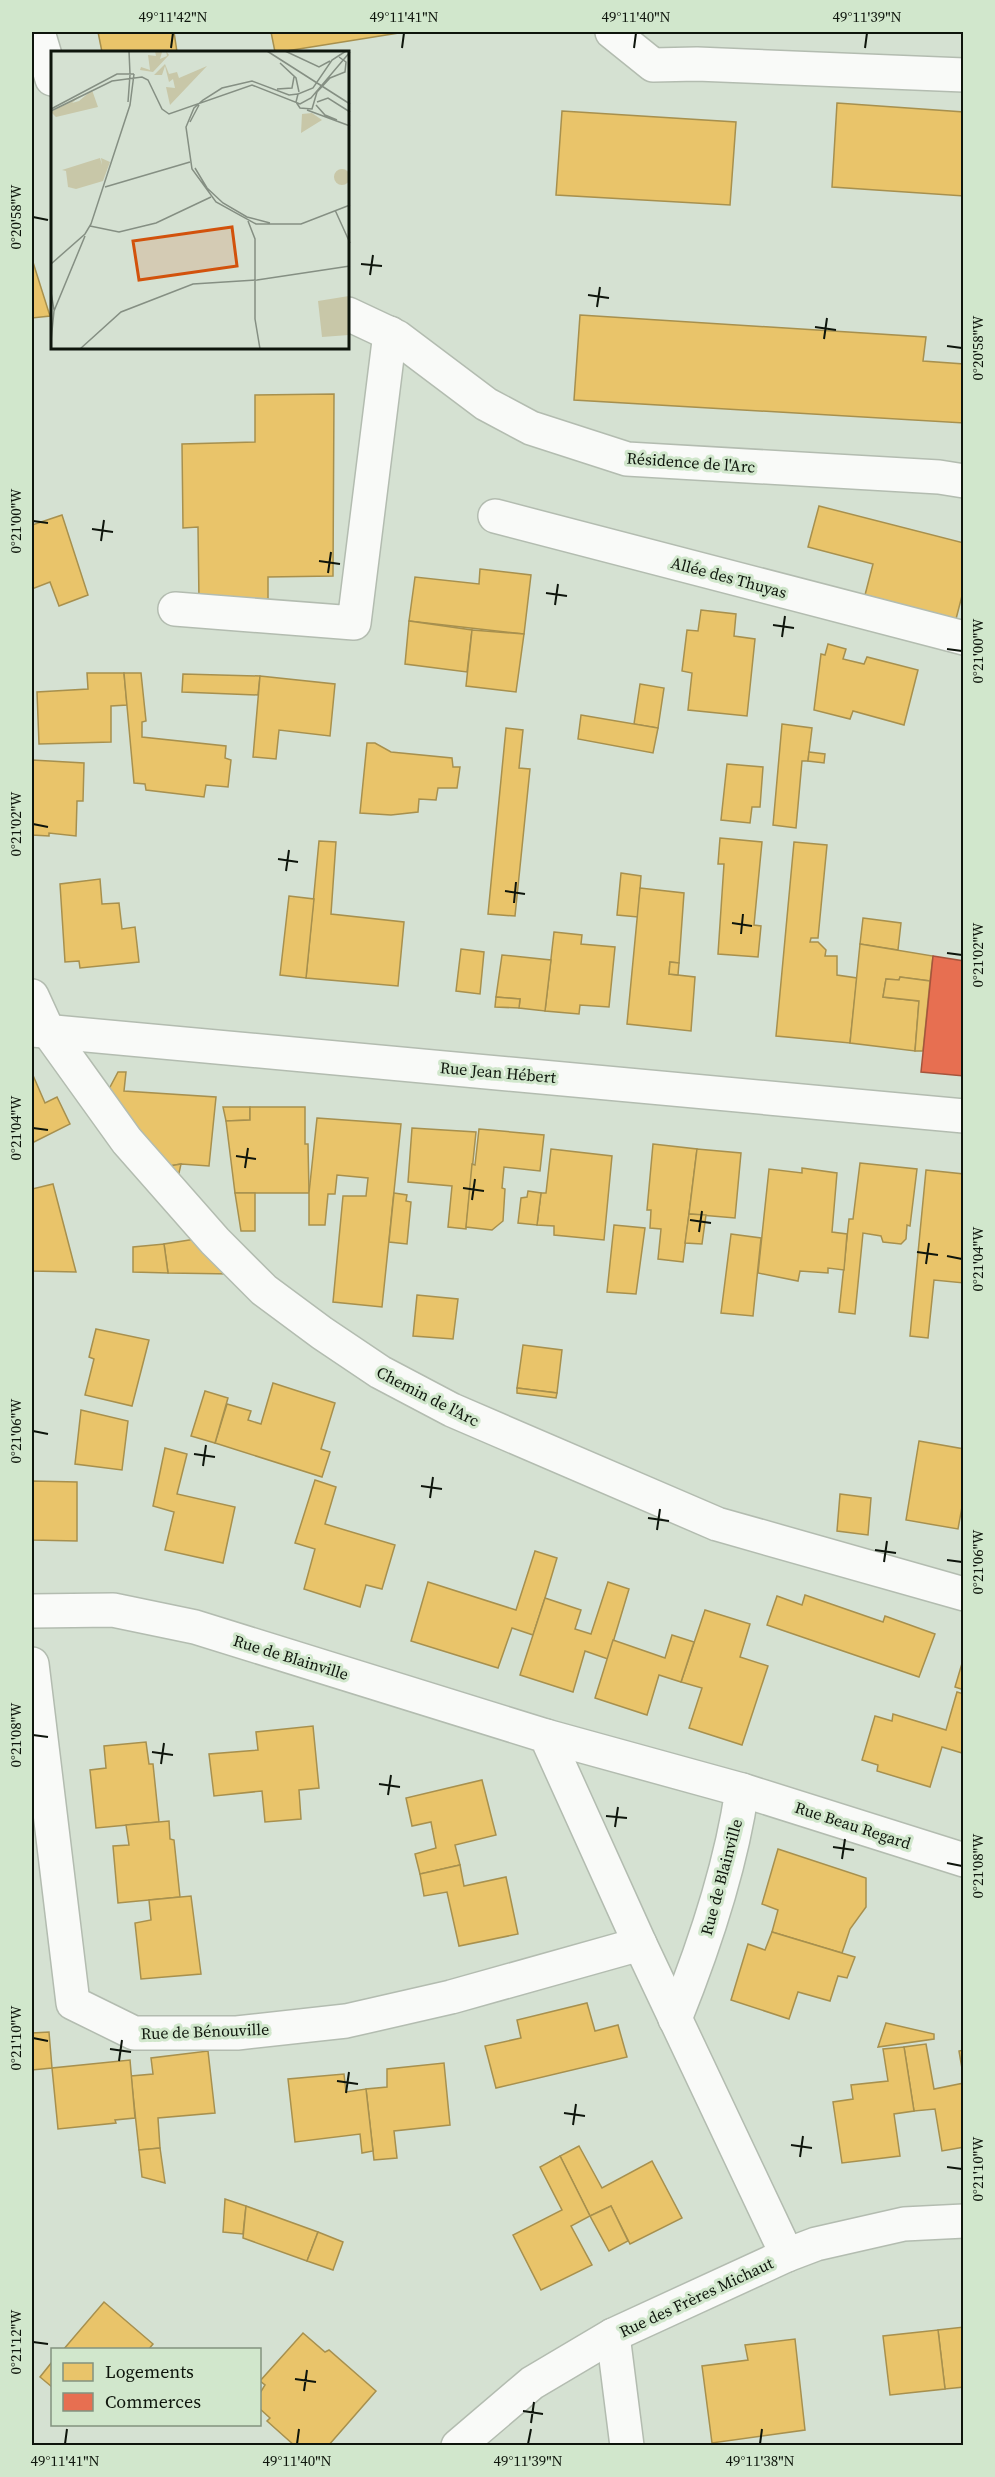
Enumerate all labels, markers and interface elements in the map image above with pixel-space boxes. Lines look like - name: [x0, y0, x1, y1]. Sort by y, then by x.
- text: 49°11'42"N: [138, 6, 208, 27]
- text: 49°11'41"N: [369, 6, 439, 27]
- text: 49°11'40"N: [601, 6, 671, 27]
- text: 49°11'39"N: [832, 6, 902, 27]
- inset map: [51, 51, 350, 350]
- text: 0°20'58"W: [5, 184, 26, 249]
- text: 0°20'58"W: [967, 315, 988, 380]
- street label: Résidence de l'Arc: [626, 447, 756, 477]
- text: 0°21'00"W: [5, 488, 26, 553]
- street label: Allée des Thuyas: [669, 551, 789, 603]
- text: 0°21'00"W: [967, 618, 988, 683]
- text: 0°21'02"W: [5, 791, 26, 856]
- text: 0°21'02"W: [967, 922, 988, 987]
- street label: Rue Jean Hébert: [439, 1056, 558, 1088]
- text: 0°21'04"W: [5, 1095, 26, 1160]
- text: 0°21'04"W: [967, 1226, 988, 1291]
- street label: Chemin de l'Arc: [373, 1361, 483, 1431]
- text: 0°21'06"W: [5, 1398, 26, 1463]
- text: 0°21'06"W: [967, 1529, 988, 1594]
- street label: Rue de Blainville: [231, 1629, 351, 1685]
- text: 0°21'08"W: [5, 1702, 26, 1767]
- street label: Rue Beau Regard: [792, 1796, 914, 1854]
- street label: Rue de Blainville: [695, 1816, 747, 1938]
- text: 0°21'08"W: [967, 1833, 988, 1898]
- text: 0°21'10"W: [5, 2005, 26, 2070]
- street label: Rue de Bénouville: [140, 2018, 270, 2044]
- text: 0°21'10"W: [967, 2136, 988, 2201]
- street label: Rue des Frères Michaut: [615, 2251, 777, 2342]
- text: 0°21'12"W: [5, 2309, 26, 2374]
- legend: [51, 2348, 261, 2426]
- text: Logements: [105, 2359, 194, 2384]
- text: Commerces: [105, 2389, 201, 2414]
- text: 49°11'41"N: [30, 2450, 100, 2471]
- text: 49°11'40"N: [262, 2450, 332, 2471]
- text: 49°11'39"N: [493, 2450, 563, 2471]
- text: 49°11'38"N: [725, 2450, 795, 2471]

